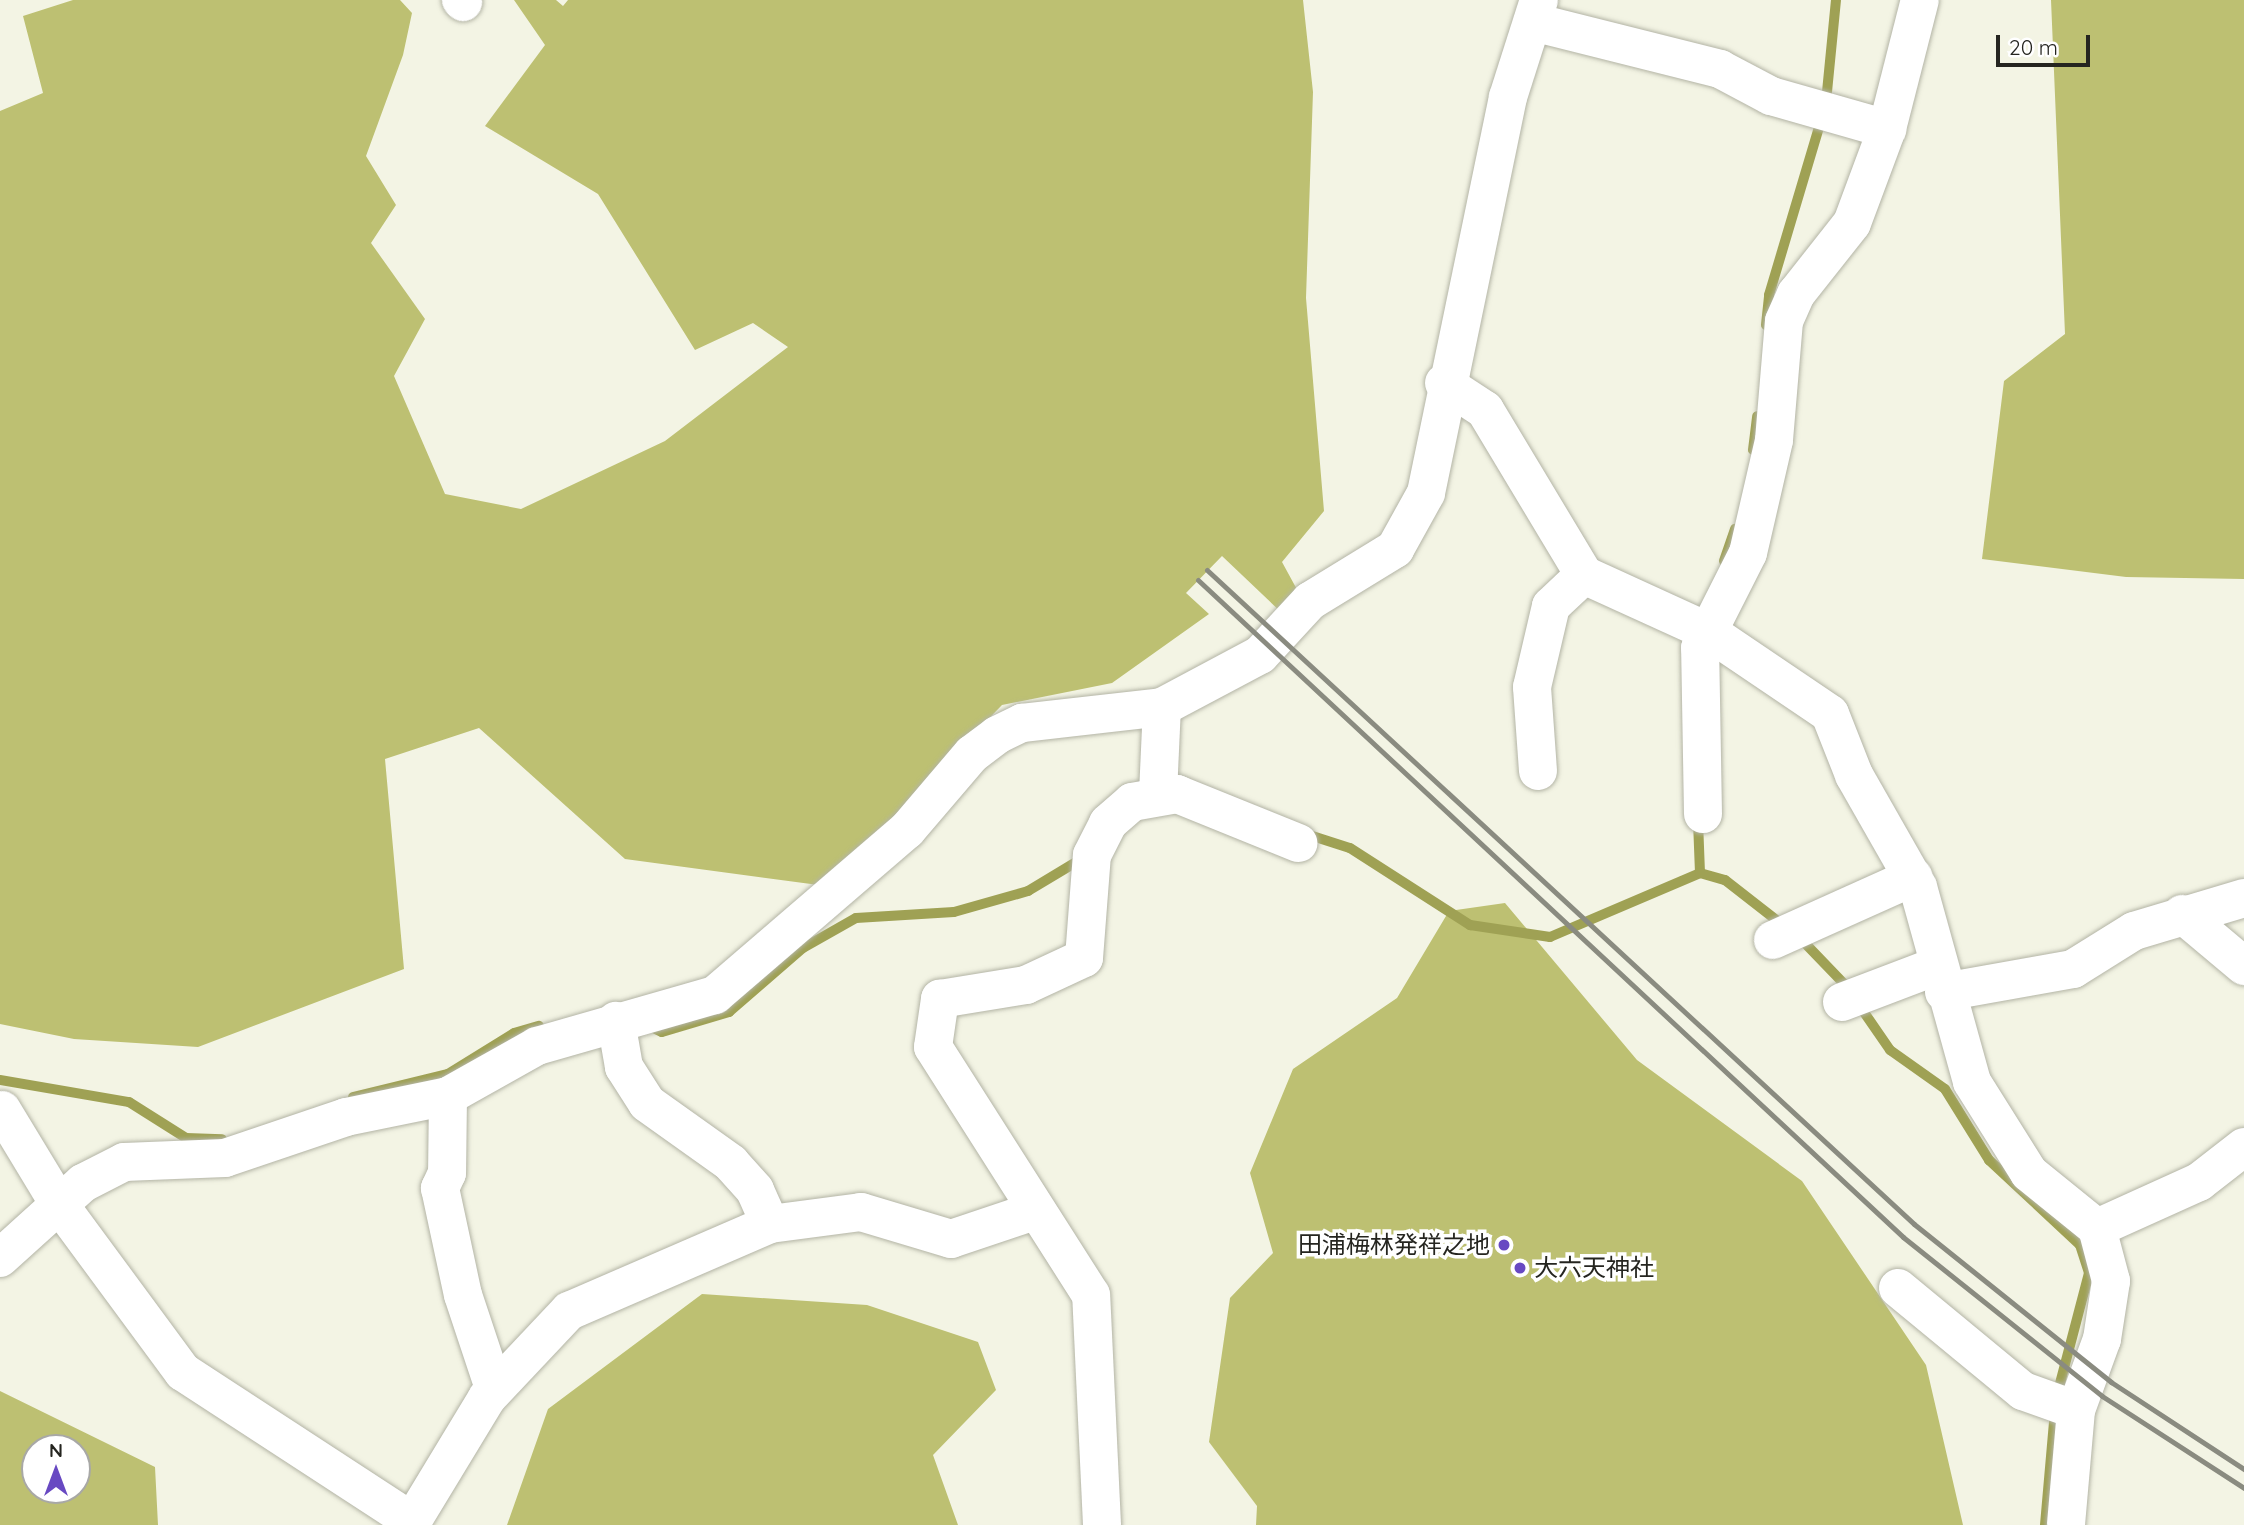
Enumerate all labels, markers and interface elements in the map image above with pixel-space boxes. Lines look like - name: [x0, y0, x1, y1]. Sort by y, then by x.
- scale bar: [1999, 21, 2094, 65]
- text: 20 m: [2009, 34, 2058, 60]
- place label: 田浦梅林発祥之地: [1298, 1231, 1490, 1259]
- marker: 田浦梅林発祥之地: [1496, 1237, 1512, 1253]
- place label: 大六天神社: [1534, 1254, 1654, 1282]
- marker: 大六天神社: [1512, 1260, 1528, 1276]
- north arrow: [21, 1434, 91, 1504]
- text: N: [49, 1438, 63, 1462]

